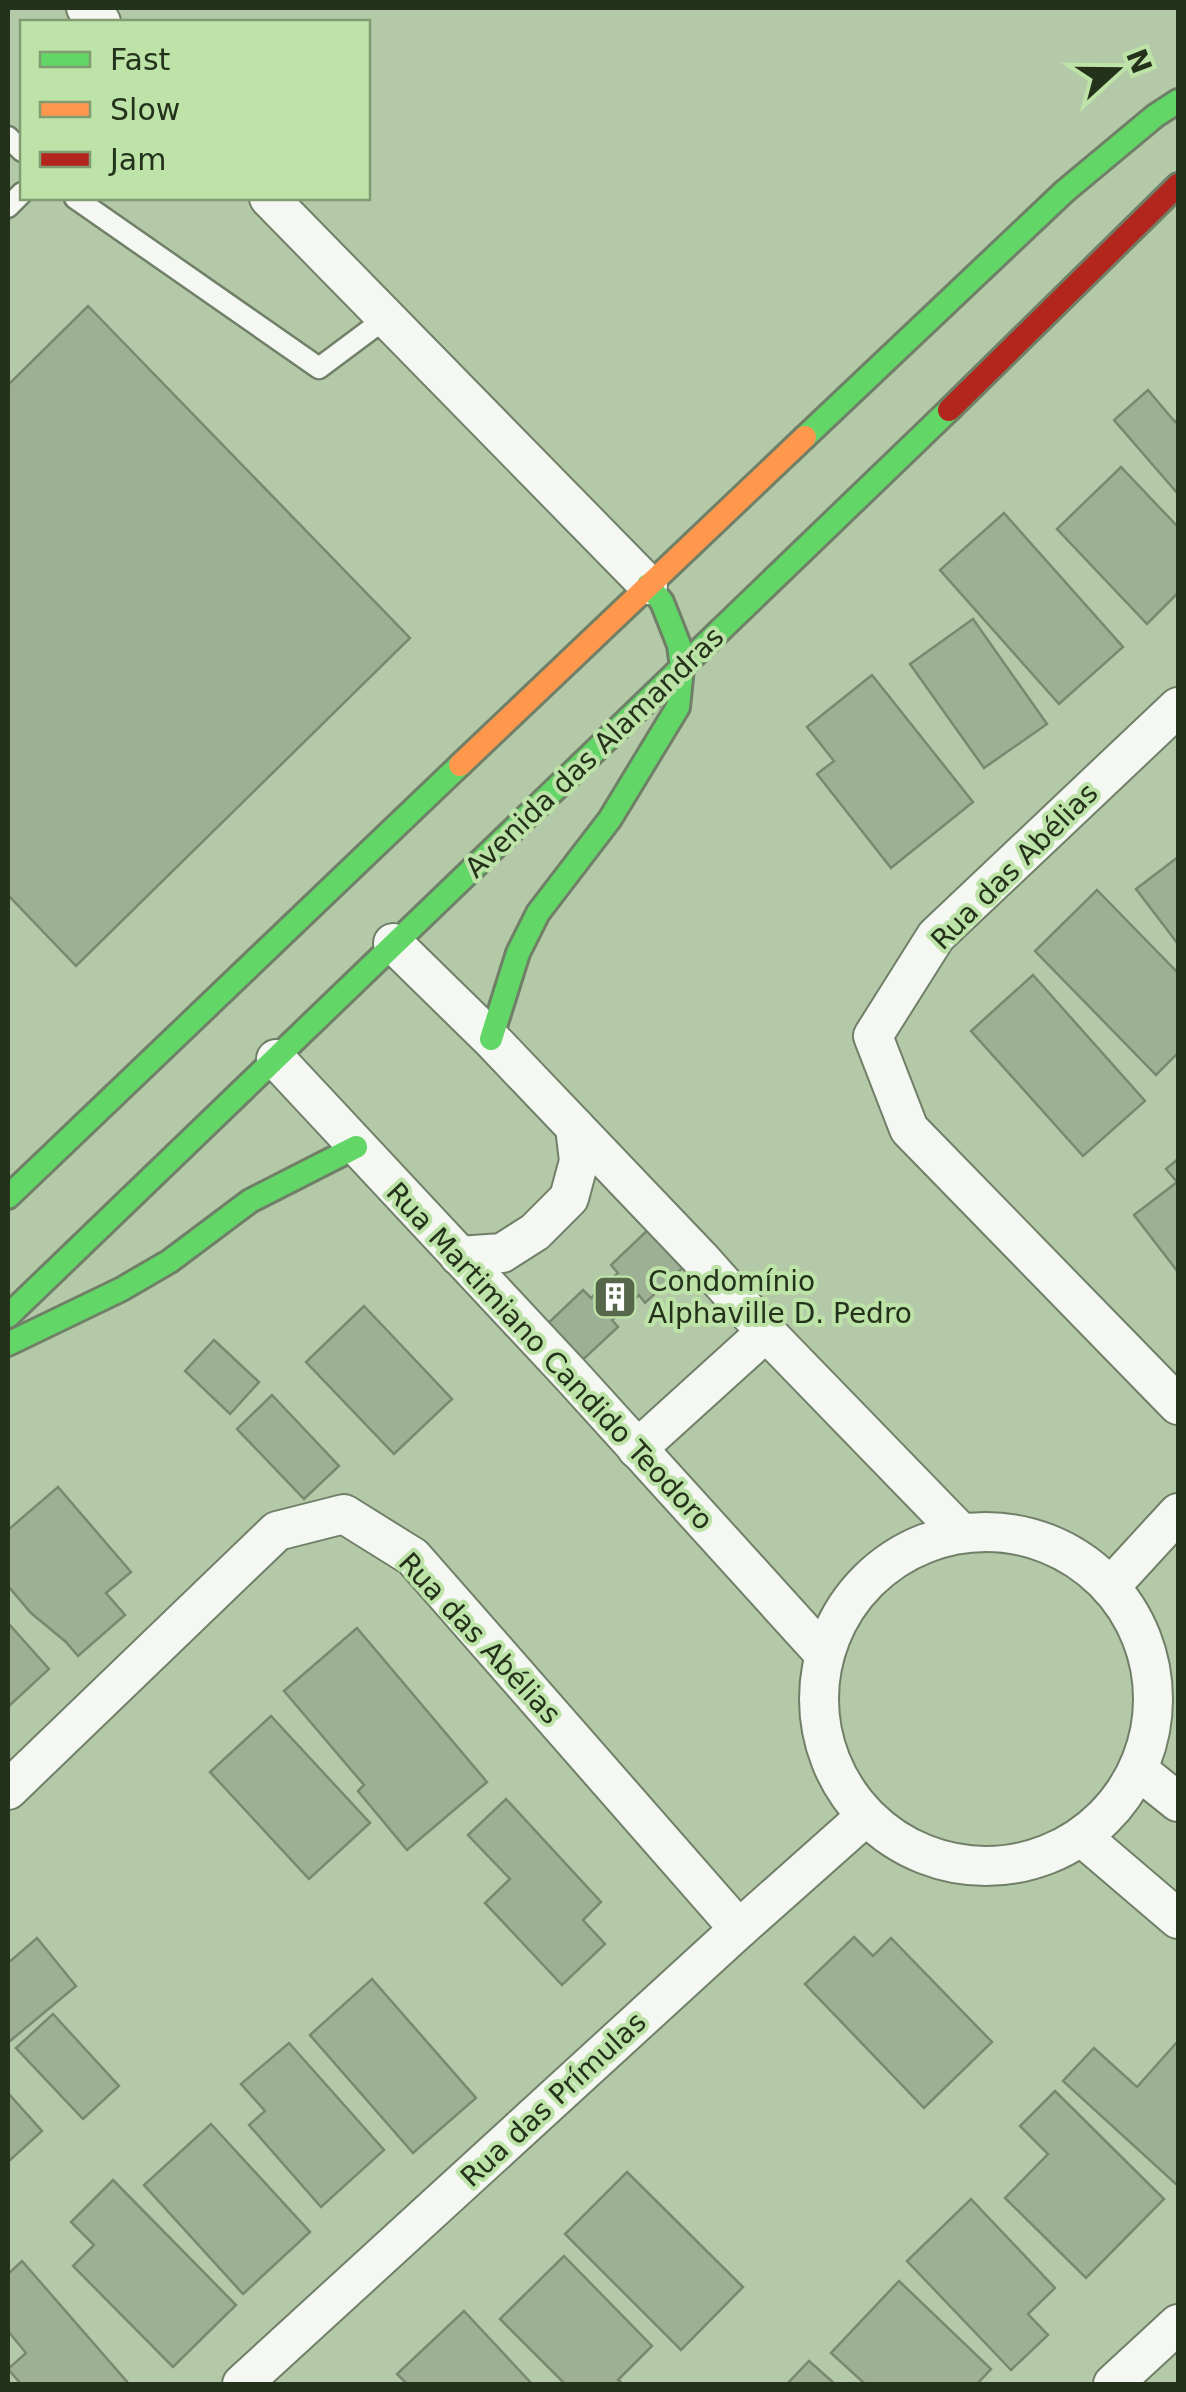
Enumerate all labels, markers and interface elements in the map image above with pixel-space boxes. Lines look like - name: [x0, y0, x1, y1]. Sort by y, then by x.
- legend: [20, 20, 370, 200]
- north arrow: [1066, 20, 1166, 120]
- text: Fast: [110, 42, 171, 77]
- text: N: [1119, 44, 1158, 78]
- text: Slow: [110, 92, 180, 127]
- text: Jam: [108, 142, 166, 177]
- street label: Avenida das Alamandras: [458, 620, 730, 885]
- street label: Rua das Abélias: [924, 776, 1104, 956]
- street label: Rua Martimiano Candido Teodoro: [380, 1176, 720, 1537]
- place label: Condomínio Alphaville D. Pedro: [648, 1265, 912, 1330]
- building icon: Condomínio Alphaville D. Pedro: [592, 1274, 638, 1320]
- street label: Rua das Abélias: [392, 1546, 567, 1731]
- street label: Rua das Prímulas: [454, 2005, 653, 2193]

